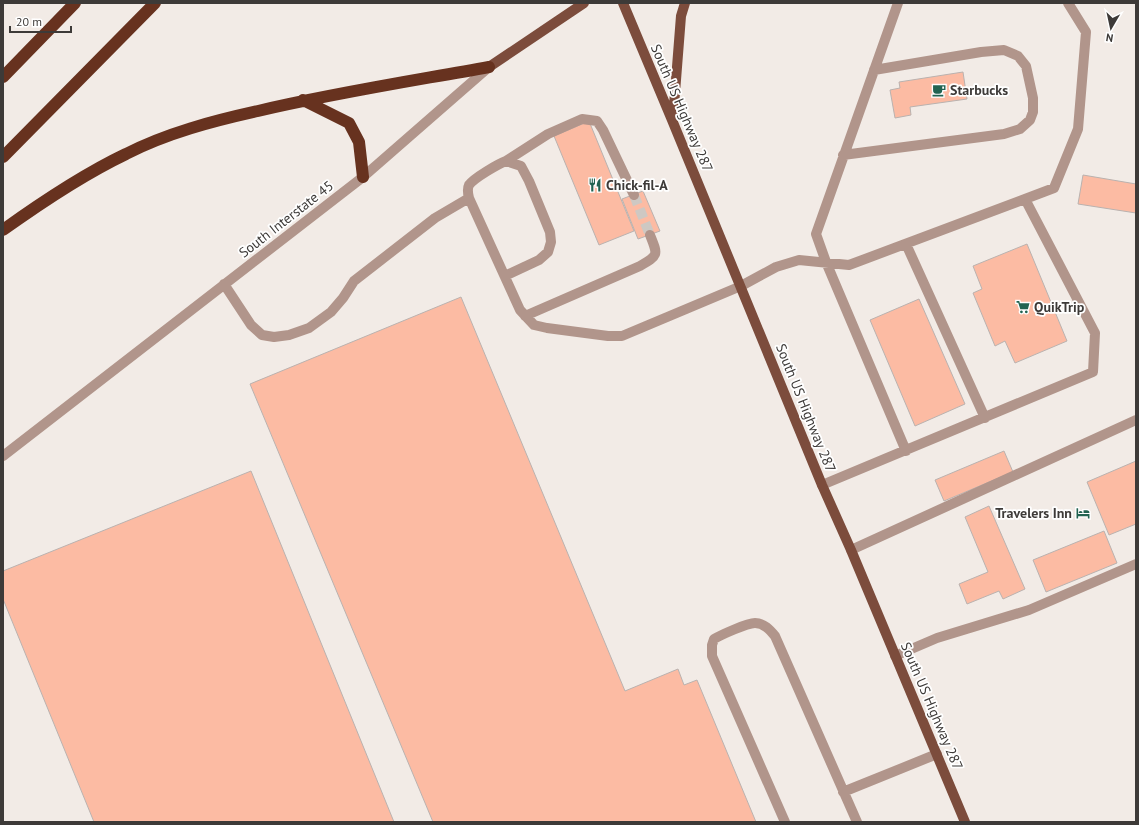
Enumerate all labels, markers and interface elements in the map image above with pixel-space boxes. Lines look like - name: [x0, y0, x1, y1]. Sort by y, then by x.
- scale bar: [10, 8, 71, 34]
- north arrow: [1091, 8, 1131, 48]
- text: 20 m: [16, 14, 42, 29]
- text: N: [1105, 30, 1114, 45]
- street label: South US Highway 287: [647, 41, 717, 175]
- place label: Starbucks: [950, 81, 1008, 99]
- cafe icon: Starbucks: [931, 82, 947, 98]
- street label: South Interstate 45: [235, 176, 337, 262]
- place label: Chick-fil-A: [606, 176, 668, 194]
- restaurant icon: Chick-fil-A: [587, 177, 603, 193]
- place label: QuikTrip: [1034, 298, 1085, 316]
- supermarket icon: QuikTrip: [1015, 299, 1031, 315]
- street label: South US Highway 287: [772, 341, 840, 475]
- place label: Travelers Inn: [995, 504, 1072, 522]
- hotel icon: Travelers Inn: [1075, 505, 1091, 521]
- street label: South US Highway 287: [897, 639, 967, 773]

